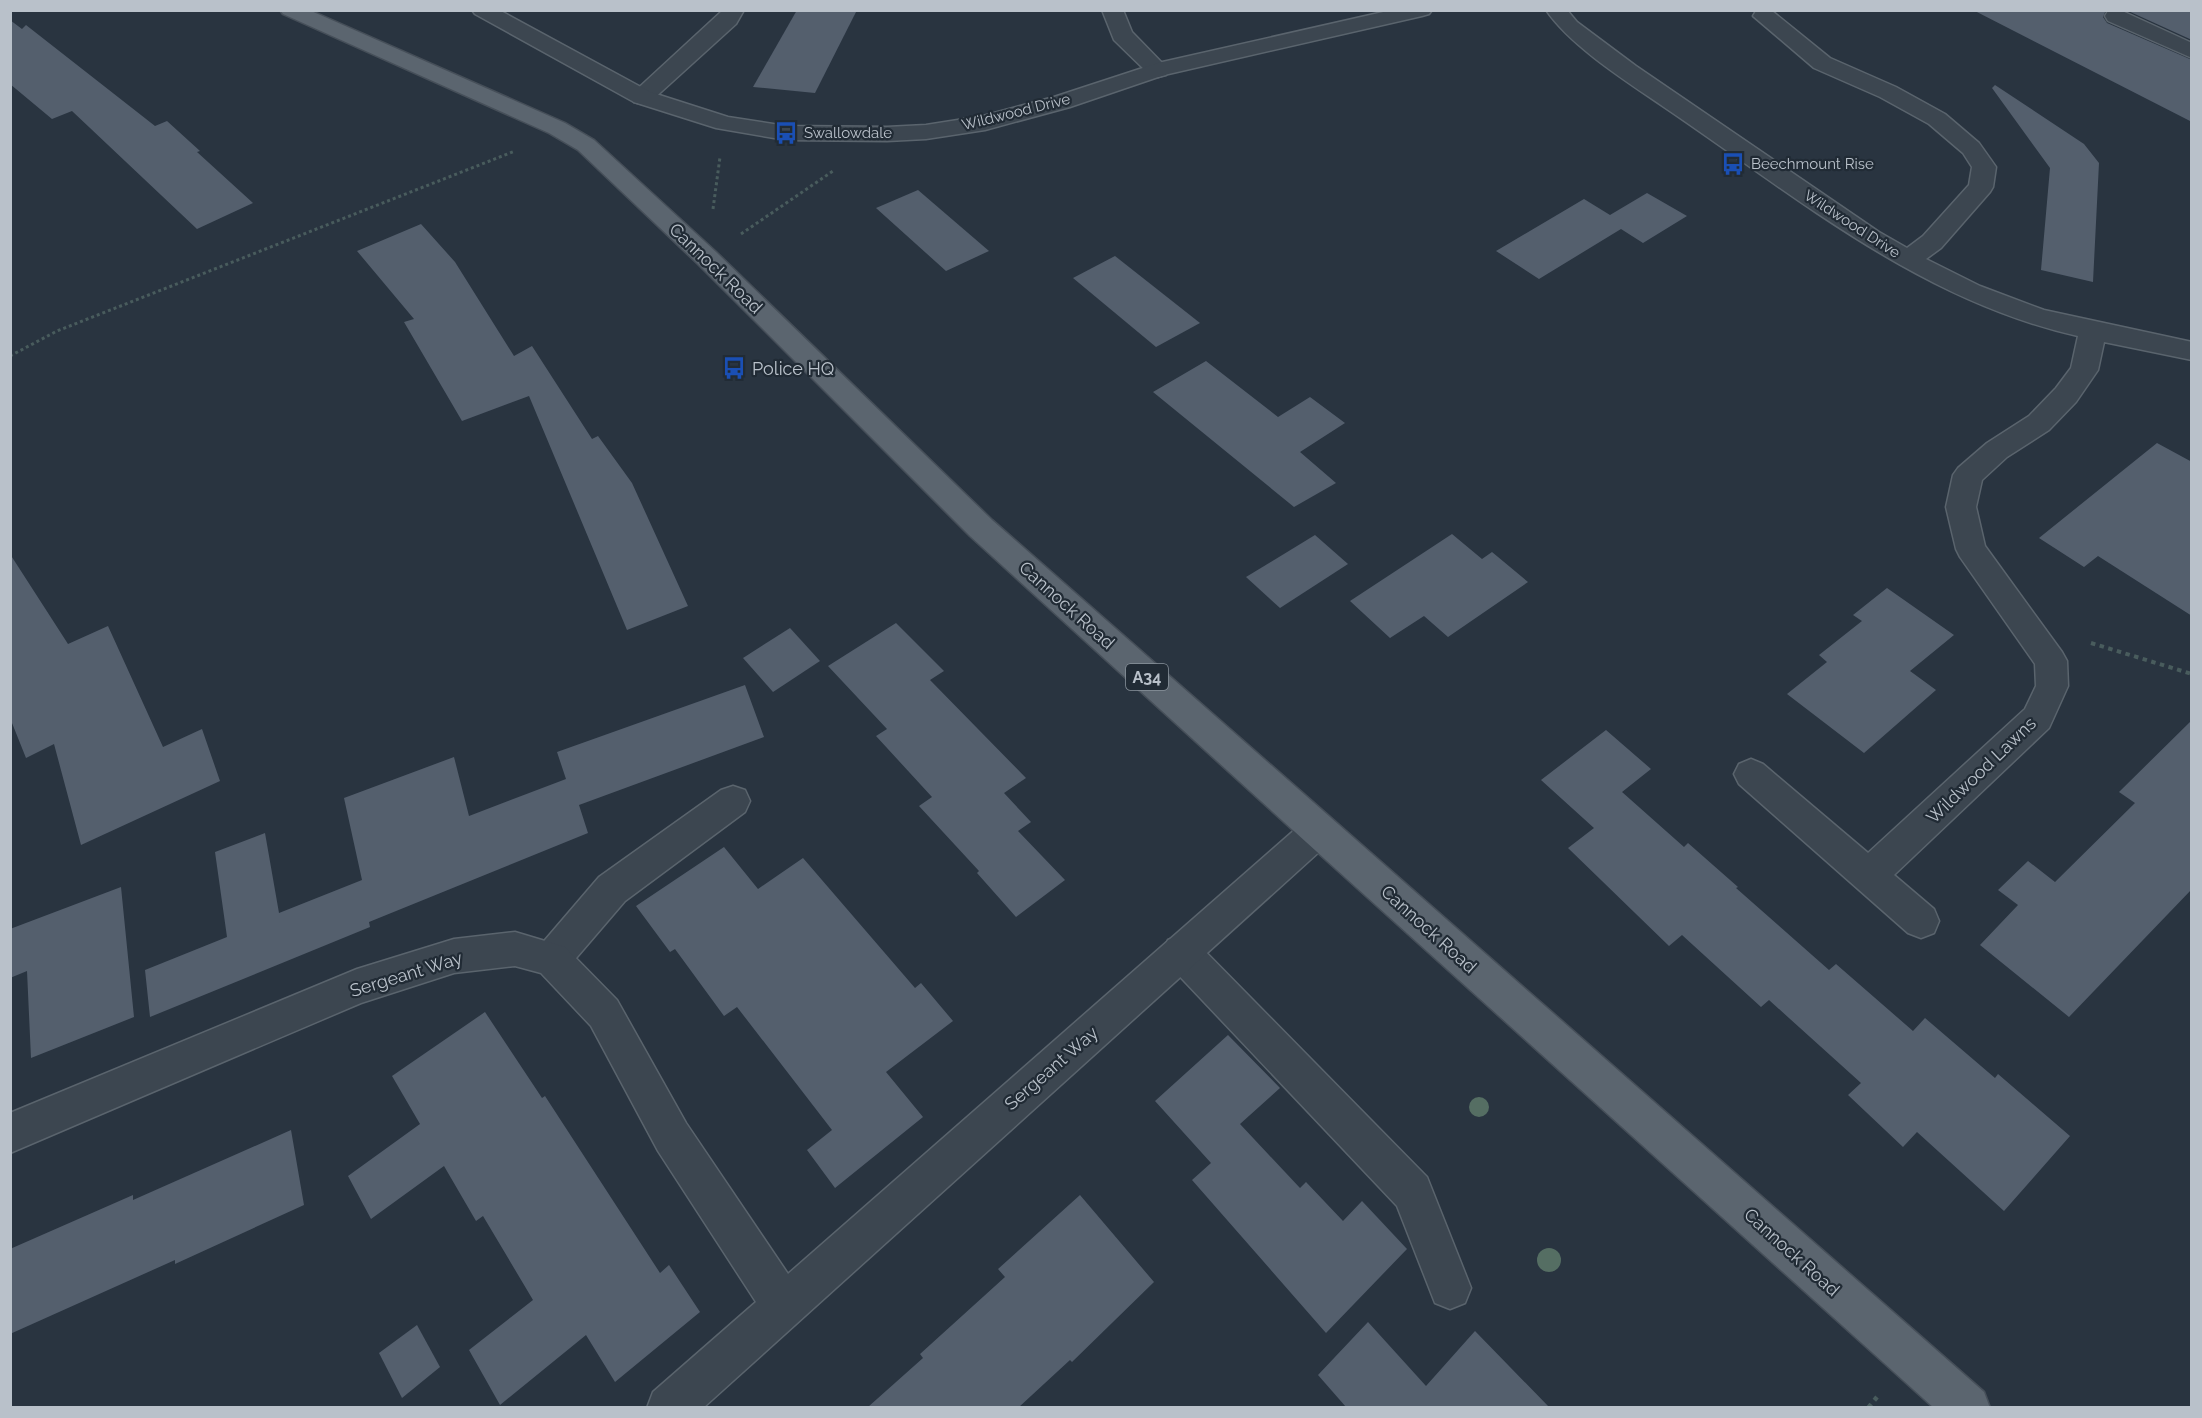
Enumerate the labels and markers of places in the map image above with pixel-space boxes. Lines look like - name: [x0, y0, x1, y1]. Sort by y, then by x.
- bus stop icon: Swallowdale: [773, 120, 799, 146]
- place label: Swallowdale: [804, 124, 892, 142]
- bus stop icon: Beechmount Rise: [1720, 151, 1746, 177]
- place label: Beechmount Rise: [1751, 155, 1874, 173]
- bus stop icon: Police HQ: [721, 355, 747, 381]
- place label: Police HQ: [752, 358, 834, 379]

